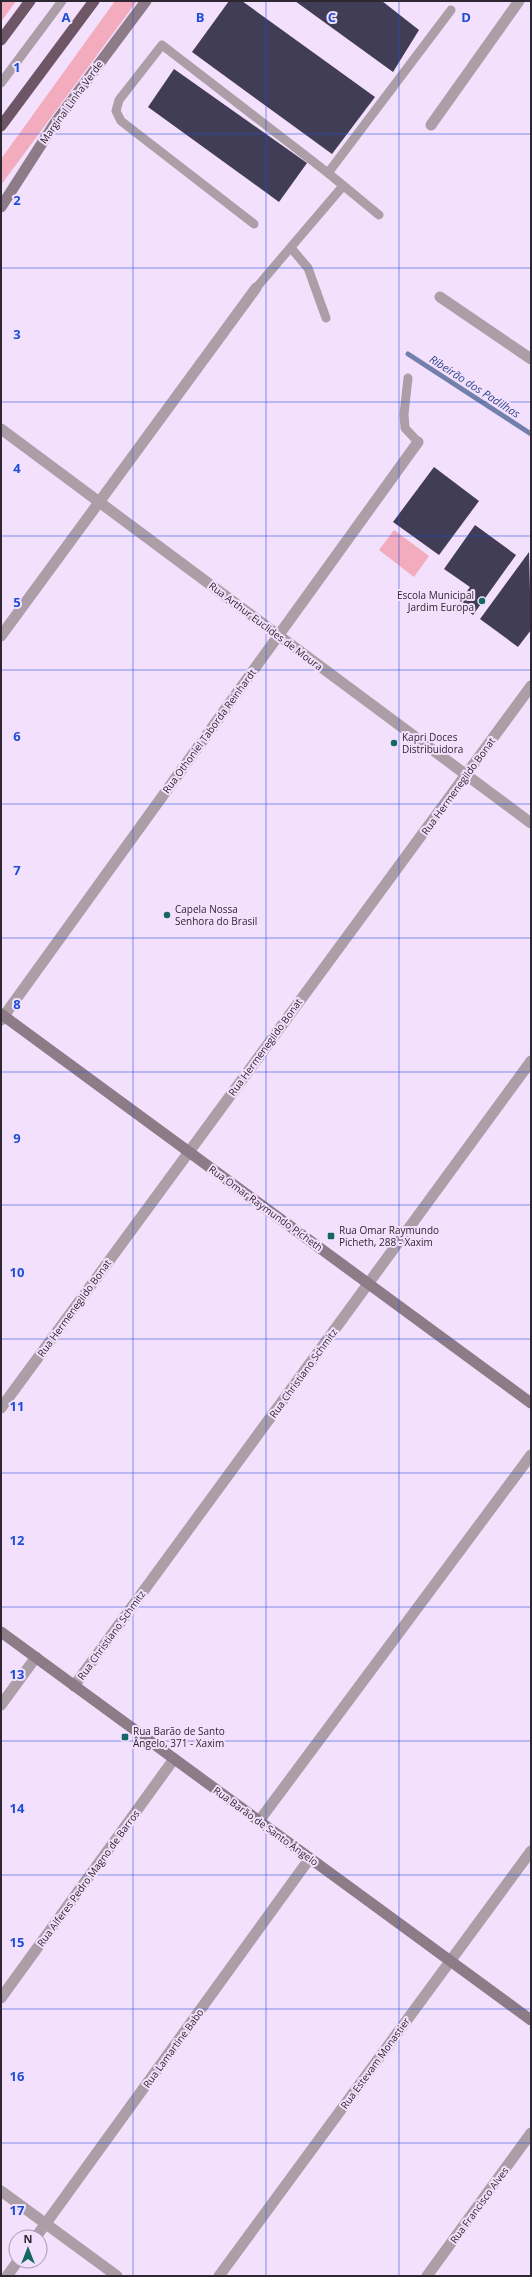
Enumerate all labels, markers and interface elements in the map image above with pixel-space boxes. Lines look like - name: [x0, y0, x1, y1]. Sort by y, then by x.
- text: A: [62, 8, 71, 26]
- text: B: [196, 8, 205, 26]
- text: C: [328, 8, 336, 26]
- text: D: [461, 8, 471, 26]
- text: 1: [13, 58, 21, 76]
- street label: Marginal Linha Verde: [36, 58, 106, 146]
- text: 2: [13, 191, 21, 209]
- text: 3: [13, 325, 21, 343]
- water label: Ribeirão dos Padilhas: [427, 351, 523, 421]
- text: 4: [13, 459, 21, 477]
- street label: Rua Arthur Euclides de Moura: [206, 579, 326, 673]
- place label: Escola Municipal Jardim Europa: [397, 588, 474, 614]
- text: 5: [13, 593, 21, 611]
- marker: Escola Municipal Jardim Europa: [477, 596, 487, 606]
- street label: Rua Othoniel Taborda Reinhardt: [159, 666, 259, 796]
- text: 6: [13, 727, 21, 745]
- place label: Kapri Doces Distribuidora: [402, 730, 463, 756]
- street label: Rua Hermenegildo Bonat: [418, 734, 498, 837]
- marker: Kapri Doces Distribuidora: [389, 738, 399, 748]
- text: 7: [13, 861, 21, 879]
- place label: Capela Nossa Senhora do Brasil: [175, 902, 257, 928]
- marker: Capela Nossa Senhora do Brasil: [162, 910, 172, 920]
- text: 8: [13, 995, 21, 1013]
- street label: Rua Hermenegildo Bonat: [225, 995, 305, 1098]
- text: 9: [13, 1129, 21, 1147]
- street label: Rua Omar Raymundo Picheth: [206, 1162, 326, 1254]
- place label: Rua Omar Raymundo Picheth, 288 - Xaxim: [339, 1223, 439, 1249]
- marker: Rua Omar Raymundo Picheth, 288 - Xaxim: [326, 1231, 336, 1241]
- street label: Rua Hermenegildo Bonat: [34, 1256, 114, 1359]
- text: 10: [10, 1263, 24, 1281]
- street label: Rua Christiano Schmitz: [266, 1325, 340, 1420]
- text: 11: [10, 1397, 24, 1415]
- text: 12: [10, 1531, 25, 1549]
- street label: Rua Christiano Schmitz: [74, 1587, 148, 1682]
- text: 13: [10, 1665, 24, 1683]
- place label: Rua Barão de Santo Ângelo, 371 - Xaxim: [133, 1724, 225, 1750]
- marker: Rua Barão de Santo Ângelo, 371 - Xaxim: [120, 1732, 130, 1742]
- street label: Rua Barão de Santo Ângelo: [211, 1783, 321, 1869]
- text: 14: [10, 1799, 25, 1817]
- street label: Rua Alferes Pedro Magno de Barros: [34, 1807, 143, 1949]
- text: 15: [10, 1933, 24, 1951]
- street label: Rua Lamartine Babo: [139, 2006, 207, 2090]
- street label: Rua Estevam Monastier: [337, 2015, 413, 2111]
- text: 16: [10, 2067, 25, 2085]
- street label: Rua Francisco Alves: [447, 2164, 512, 2246]
- text: 17: [10, 2201, 25, 2219]
- north arrow: [8, 2229, 48, 2269]
- text: N: [24, 2231, 32, 2246]

